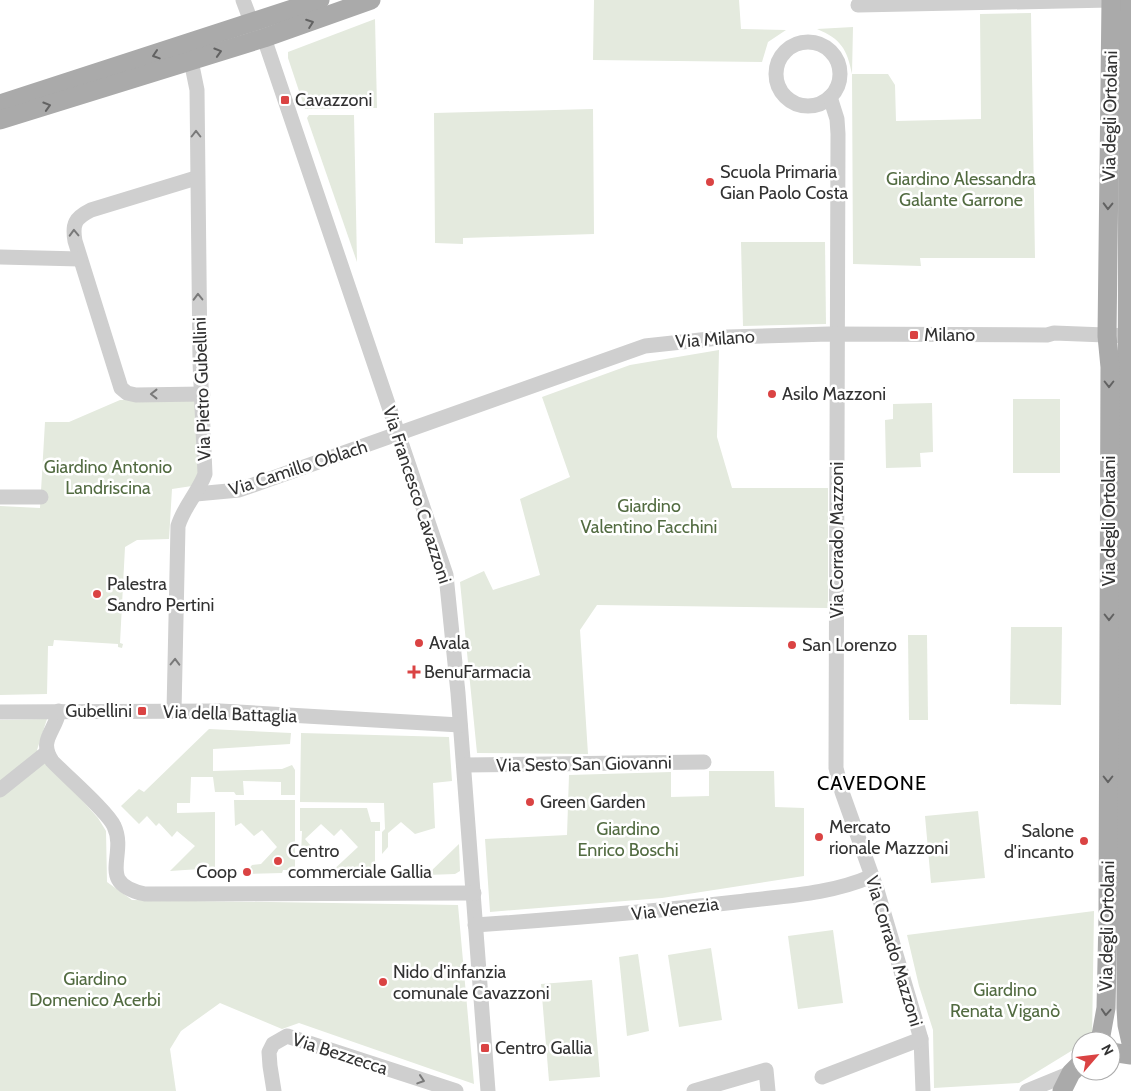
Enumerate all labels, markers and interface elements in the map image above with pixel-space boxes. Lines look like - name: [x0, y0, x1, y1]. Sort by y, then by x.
- one-way arrow: [305, 19, 313, 29]
- one-way arrow: [214, 47, 222, 57]
- one-way arrow: [152, 49, 160, 59]
- street label: Via degli Ortolani: [1098, 50, 1122, 182]
- place label: Cavazzoni: [295, 89, 372, 111]
- marker: Cavazzoni: [279, 94, 291, 106]
- one-way arrow: [42, 101, 50, 111]
- one-way arrow: [191, 130, 202, 138]
- place label: Scuola Primaria Gian Paolo Costa: [720, 161, 849, 204]
- park label: Giardino Alessandra Galante Garrone: [886, 168, 1036, 211]
- marker: Scuola Primaria Gian Paolo Costa: [704, 176, 716, 188]
- one-way arrow: [1103, 202, 1114, 210]
- one-way arrow: [69, 229, 80, 237]
- one-way arrow: [193, 293, 204, 301]
- street label: Via Pietro Gubellini: [188, 317, 216, 461]
- place label: Milano: [924, 324, 975, 346]
- street label: Via Milano: [675, 325, 755, 353]
- marker: Milano: [908, 329, 920, 341]
- one-way arrow: [1104, 381, 1114, 389]
- place label: Asilo Mazzoni: [782, 383, 886, 405]
- marker: Asilo Mazzoni: [766, 388, 778, 400]
- one-way arrow: [150, 389, 158, 399]
- street label: Via Francesco Cavazzoni: [378, 404, 456, 586]
- street label: Via Camillo Oblach: [226, 435, 370, 501]
- park label: Giardino Antonio Landriscina: [44, 456, 172, 499]
- street label: Via degli Ortolani: [1098, 456, 1120, 586]
- street label: Via Corrado Mazzoni: [826, 462, 848, 618]
- park label: Giardino Valentino Facchini: [581, 495, 717, 538]
- place label: Palestra Sandro Pertini: [107, 573, 214, 616]
- marker: Palestra Sandro Pertini: [91, 588, 103, 600]
- one-way arrow: [1104, 614, 1114, 621]
- place label: Avala: [429, 632, 470, 654]
- place label: San Lorenzo: [802, 634, 897, 656]
- marker: Avala: [413, 637, 425, 649]
- marker: San Lorenzo: [786, 639, 798, 651]
- one-way arrow: [170, 658, 180, 666]
- place label: BenuFarmacia: [424, 661, 531, 683]
- marker: BenuFarmacia: [408, 666, 420, 678]
- place label: Gubellini: [65, 700, 132, 722]
- street label: Via della Battaglia: [162, 701, 298, 727]
- marker: Gubellini: [136, 705, 148, 717]
- street label: Via Sesto San Giovanni: [496, 751, 672, 777]
- district label: CAVEDONE: [817, 771, 927, 795]
- one-way arrow: [1103, 776, 1113, 784]
- place label: Green Garden: [540, 791, 645, 813]
- marker: Green Garden: [524, 796, 536, 808]
- place label: Mercato rionale Mazzoni: [829, 816, 948, 859]
- park label: Giardino Enrico Boschi: [577, 818, 679, 861]
- place label: Salone d'incanto: [1004, 820, 1074, 863]
- marker: Mercato rionale Mazzoni: [813, 831, 825, 843]
- marker: Salone d'incanto: [1078, 835, 1090, 847]
- place label: Centro commerciale Gallia: [288, 840, 432, 883]
- marker: Centro commerciale Gallia: [272, 855, 284, 867]
- street label: Via degli Ortolani: [1095, 860, 1119, 992]
- place label: Coop: [196, 861, 237, 883]
- marker: Coop: [241, 866, 253, 878]
- street label: Via Corrado Mazzoni: [861, 873, 927, 1029]
- street label: Via Venezia: [630, 893, 720, 925]
- place label: Nido d'infanzia comunale Cavazzoni: [393, 961, 550, 1004]
- park label: Giardino Domenico Acerbi: [29, 968, 161, 1011]
- marker: Nido d'infanzia comunale Cavazzoni: [377, 976, 389, 988]
- park label: Giardino Renata Viganò: [950, 979, 1060, 1022]
- one-way arrow: [1100, 1008, 1111, 1016]
- street label: Via Bezzecca: [289, 1028, 391, 1080]
- north arrow: [1071, 1031, 1121, 1081]
- place label: Centro Gallia: [495, 1037, 592, 1059]
- text: N: [1097, 1041, 1118, 1058]
- marker: Centro Gallia: [479, 1042, 491, 1054]
- one-way arrow: [416, 1074, 425, 1084]

